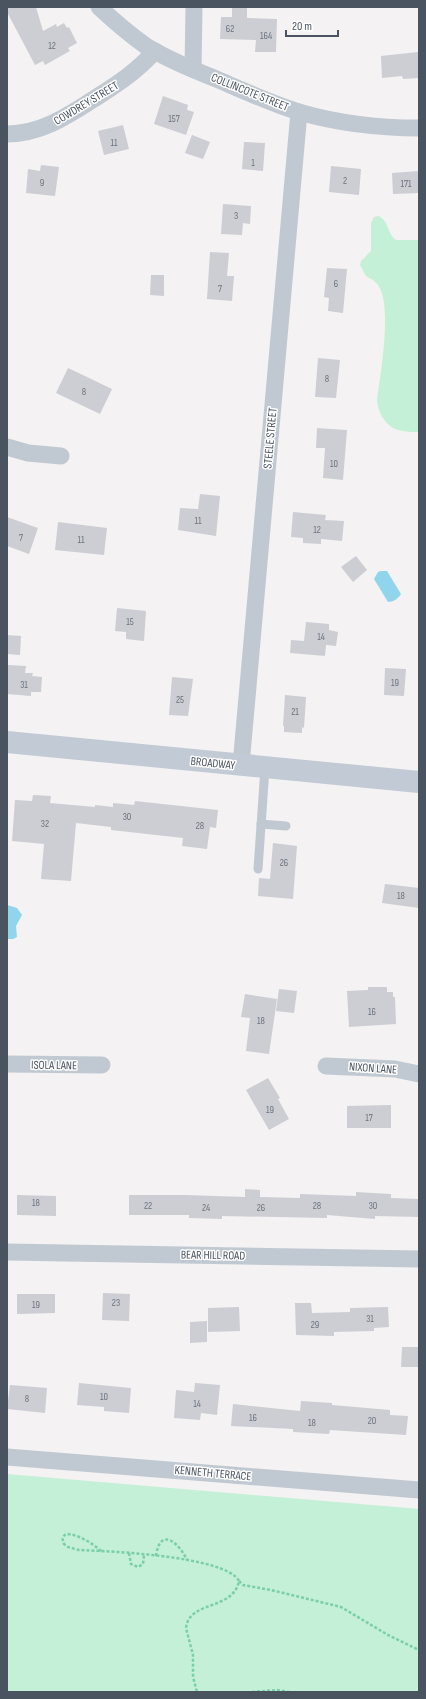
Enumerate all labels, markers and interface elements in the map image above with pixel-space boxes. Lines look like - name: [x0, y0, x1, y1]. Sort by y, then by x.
- scale bar: [286, 12, 338, 38]
- text: 20 m: [292, 19, 312, 34]
- house number: 62: [226, 23, 234, 35]
- house number: 164: [260, 30, 272, 42]
- house number: 12: [48, 40, 56, 52]
- street label: COLLINCOTE STREET: [209, 70, 291, 115]
- street label: COWDREY STREET: [51, 78, 121, 129]
- house number: 157: [168, 113, 180, 125]
- house number: 11: [111, 137, 118, 149]
- house number: 1: [251, 157, 255, 169]
- house number: 2: [343, 175, 347, 187]
- house number: 9: [40, 177, 44, 189]
- house number: 171: [400, 178, 412, 190]
- house number: 3: [234, 210, 238, 222]
- house number: 6: [334, 278, 338, 290]
- house number: 7: [218, 283, 222, 295]
- house number: 8: [325, 373, 329, 385]
- house number: 8: [82, 386, 86, 398]
- street label: STEELE STREET: [260, 407, 281, 469]
- house number: 10: [330, 458, 338, 470]
- house number: 11: [195, 515, 202, 527]
- house number: 12: [313, 524, 321, 536]
- house number: 7: [19, 532, 23, 544]
- house number: 11: [78, 534, 85, 546]
- house number: 15: [126, 616, 134, 628]
- house number: 14: [317, 631, 325, 643]
- house number: 19: [391, 677, 399, 689]
- house number: 31: [20, 679, 28, 691]
- house number: 25: [176, 694, 184, 706]
- house number: 21: [291, 706, 299, 718]
- street label: BROADWAY: [190, 754, 236, 773]
- house number: 30: [123, 811, 131, 823]
- house number: 32: [41, 818, 49, 830]
- house number: 28: [196, 820, 204, 832]
- house number: 26: [280, 857, 288, 869]
- house number: 18: [397, 890, 405, 902]
- house number: 16: [368, 1006, 376, 1018]
- house number: 18: [257, 1015, 265, 1027]
- street label: ISOLA LANE: [31, 1058, 77, 1073]
- street label: NIXON LANE: [348, 1059, 398, 1078]
- house number: 19: [266, 1104, 274, 1116]
- house number: 17: [365, 1112, 373, 1124]
- house number: 18: [32, 1197, 40, 1209]
- house number: 22: [144, 1200, 152, 1212]
- house number: 28: [313, 1200, 321, 1212]
- house number: 30: [369, 1200, 377, 1212]
- house number: 24: [202, 1202, 210, 1214]
- house number: 26: [257, 1202, 265, 1214]
- street label: BEAR HILL ROAD: [181, 1247, 245, 1264]
- house number: 23: [112, 1297, 120, 1309]
- house number: 19: [32, 1299, 40, 1311]
- house number: 31: [366, 1313, 374, 1325]
- house number: 29: [311, 1319, 319, 1331]
- house number: 10: [100, 1391, 108, 1403]
- house number: 8: [25, 1393, 29, 1405]
- house number: 14: [193, 1398, 201, 1410]
- house number: 16: [249, 1412, 257, 1424]
- house number: 20: [368, 1415, 376, 1427]
- house number: 18: [308, 1417, 316, 1429]
- street label: KENNETH TERRACE: [174, 1463, 252, 1484]

